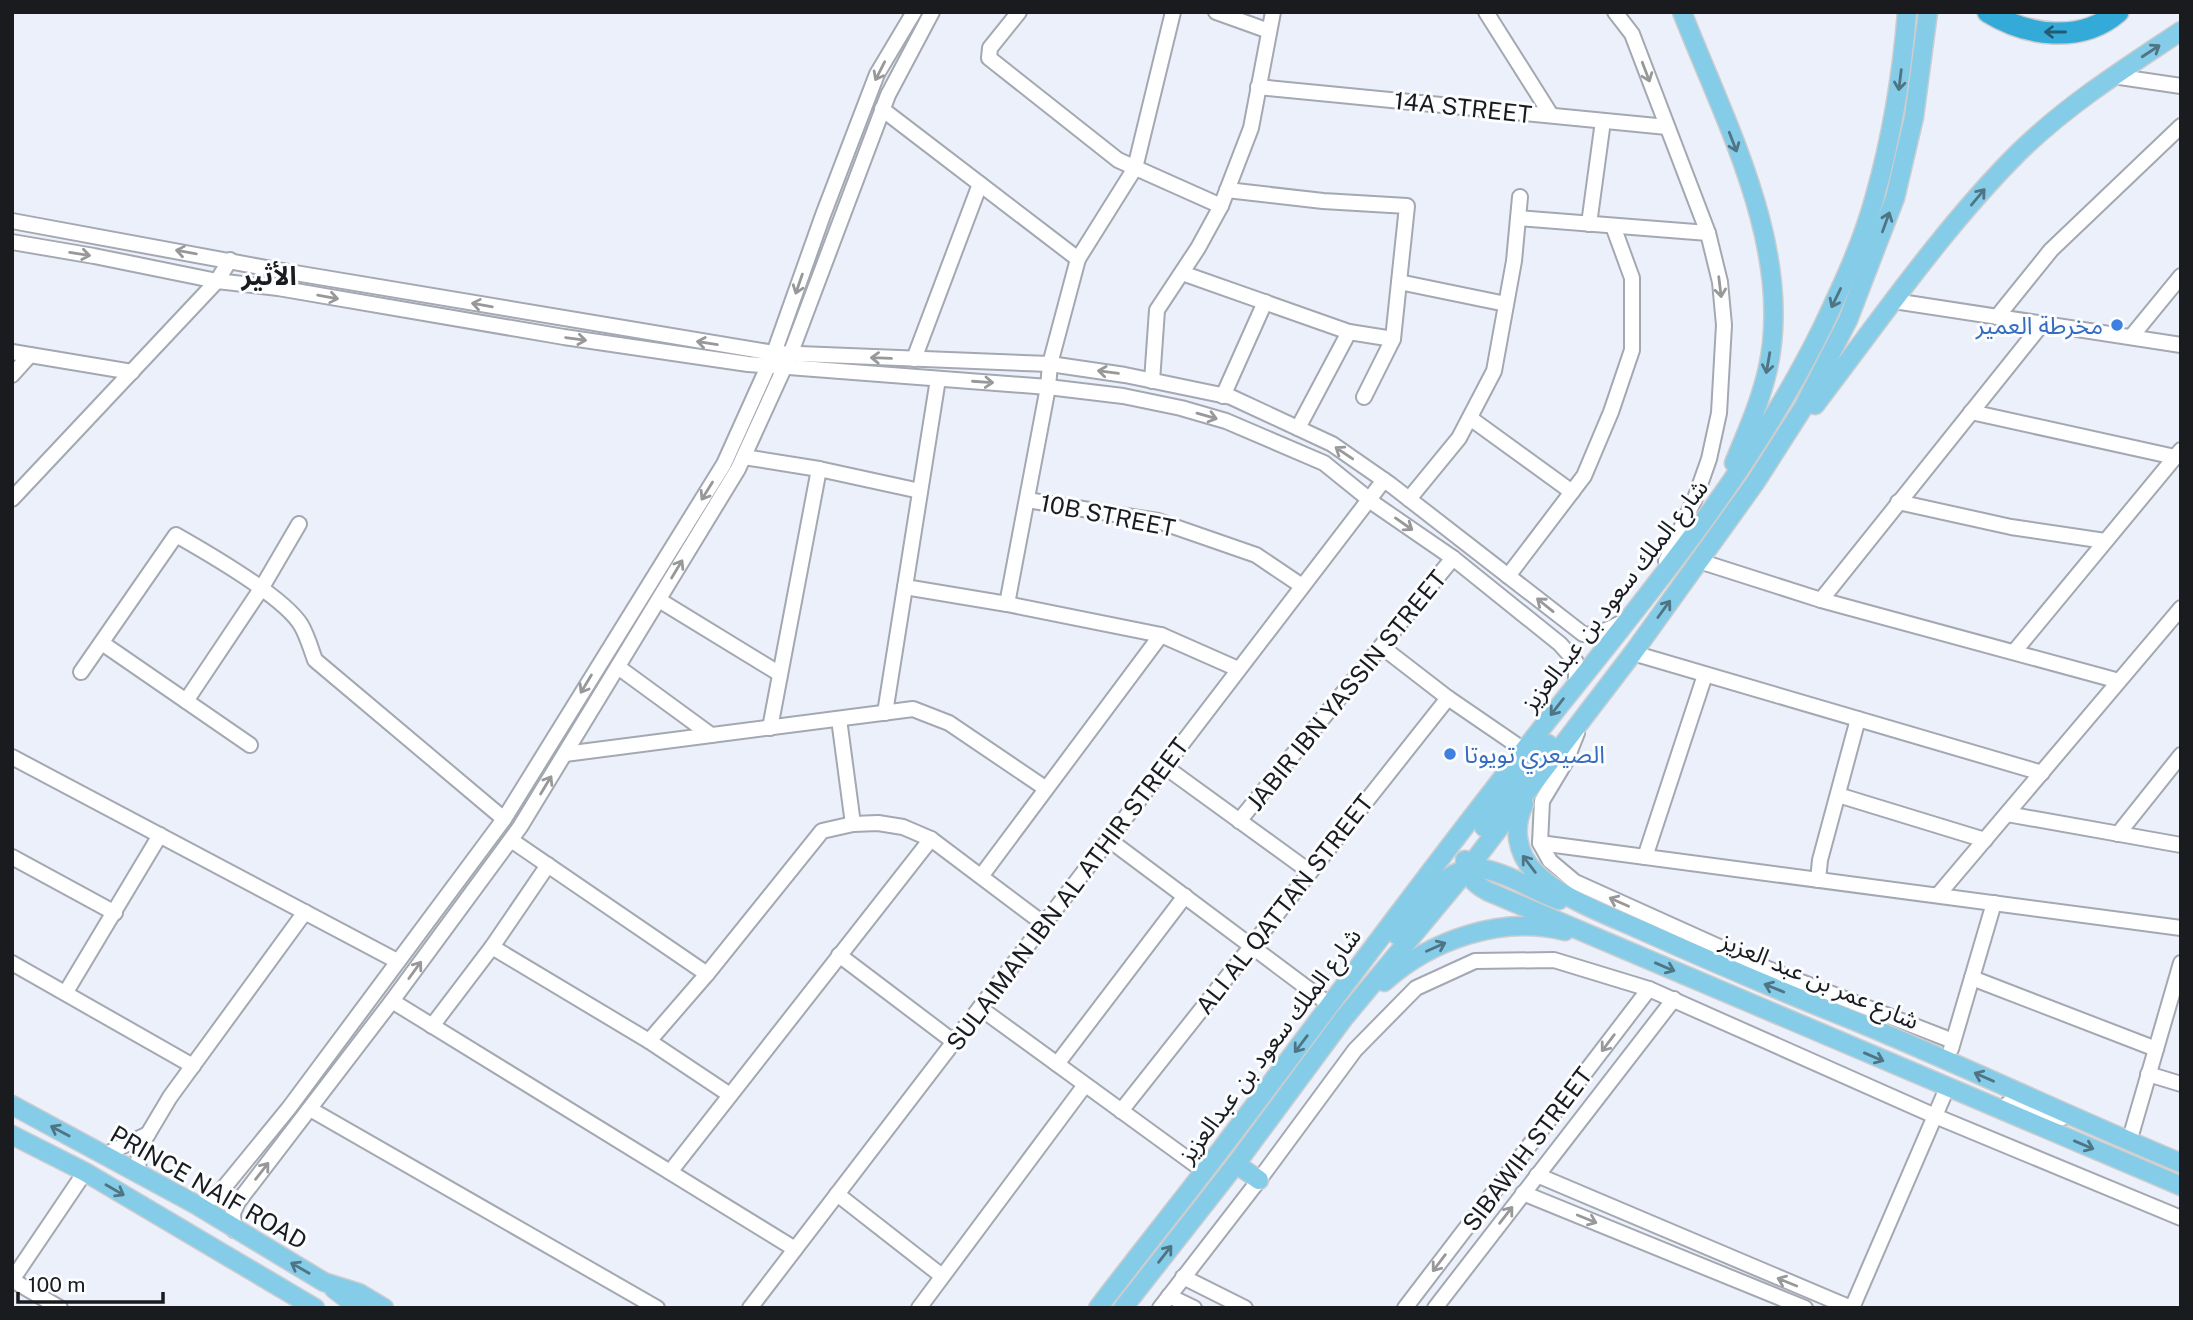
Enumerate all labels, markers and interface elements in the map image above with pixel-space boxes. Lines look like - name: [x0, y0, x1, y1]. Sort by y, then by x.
- one-way arrow: [2044, 25, 2067, 39]
- one-way arrow: [2141, 43, 2160, 58]
- one-way arrow: [872, 61, 886, 81]
- one-way arrow: [1641, 61, 1654, 83]
- one-way arrow: [1893, 68, 1906, 91]
- street label: 14A STREET: [1393, 86, 1533, 128]
- one-way arrow: [1728, 130, 1741, 152]
- one-way arrow: [1970, 188, 1986, 206]
- one-way arrow: [1880, 212, 1893, 234]
- one-way arrow: [175, 245, 198, 258]
- one-way arrow: [68, 247, 91, 260]
- district label: الأثير: [240, 260, 297, 291]
- one-way arrow: [792, 272, 804, 294]
- one-way arrow: [1714, 275, 1727, 298]
- one-way arrow: [1829, 287, 1843, 308]
- one-way arrow: [316, 291, 339, 304]
- one-way arrow: [471, 298, 494, 311]
- place label: مخرطة العمير: [1975, 311, 2103, 340]
- marker: مخرطة العمير: [2109, 317, 2125, 333]
- one-way arrow: [564, 333, 587, 346]
- one-way arrow: [696, 336, 719, 349]
- one-way arrow: [870, 351, 893, 364]
- one-way arrow: [1761, 351, 1774, 374]
- one-way arrow: [1097, 365, 1120, 378]
- one-way arrow: [971, 376, 993, 389]
- one-way arrow: [1196, 410, 1218, 423]
- one-way arrow: [1335, 446, 1355, 460]
- street label: شارع الملك سعود بن عبدالعزيز: [1514, 474, 1716, 720]
- one-way arrow: [699, 481, 713, 501]
- street label: 10B STREET: [1038, 488, 1178, 542]
- one-way arrow: [1394, 517, 1413, 531]
- one-way arrow: [671, 560, 685, 580]
- street label: JABIR IBN YASSIN STREET: [1240, 564, 1452, 816]
- one-way arrow: [1536, 598, 1554, 613]
- one-way arrow: [1657, 600, 1671, 619]
- one-way arrow: [578, 674, 593, 693]
- one-way arrow: [1550, 697, 1565, 715]
- street label: SULAIMAN IBN AL ATHIR STREET: [940, 732, 1194, 1056]
- place label: الصيعري تويوتا: [1464, 740, 1605, 774]
- marker: الصيعري تويوتا: [1442, 746, 1458, 762]
- one-way arrow: [540, 775, 554, 795]
- street label: ALI AL QATTAN STREET: [1190, 789, 1378, 1019]
- one-way arrow: [1522, 855, 1537, 874]
- one-way arrow: [1609, 895, 1630, 908]
- street label: شارع الملك سعود بن عبدالعزيز: [1171, 922, 1370, 1171]
- street label: شارع عمر بن عبد العزيز: [1714, 925, 1923, 1038]
- one-way arrow: [1425, 940, 1447, 953]
- one-way arrow: [407, 961, 422, 980]
- one-way arrow: [1654, 961, 1675, 974]
- one-way arrow: [1764, 981, 1785, 994]
- one-way arrow: [1294, 1034, 1308, 1053]
- one-way arrow: [1600, 1034, 1615, 1052]
- one-way arrow: [1863, 1051, 1884, 1064]
- street label: SIBAWIH STREET: [1456, 1062, 1598, 1236]
- one-way arrow: [1973, 1070, 1995, 1083]
- street label: PRINCE NAIF ROAD: [106, 1119, 312, 1255]
- one-way arrow: [50, 1124, 71, 1137]
- one-way arrow: [2072, 1140, 2094, 1153]
- one-way arrow: [255, 1162, 270, 1180]
- one-way arrow: [105, 1183, 125, 1197]
- one-way arrow: [1499, 1206, 1514, 1225]
- one-way arrow: [1575, 1213, 1597, 1226]
- one-way arrow: [1158, 1245, 1173, 1264]
- one-way arrow: [1432, 1253, 1447, 1272]
- scale bar: [18, 1260, 163, 1304]
- one-way arrow: [291, 1261, 311, 1275]
- text: 100 m: [28, 1272, 85, 1297]
- one-way arrow: [1777, 1275, 1799, 1288]

